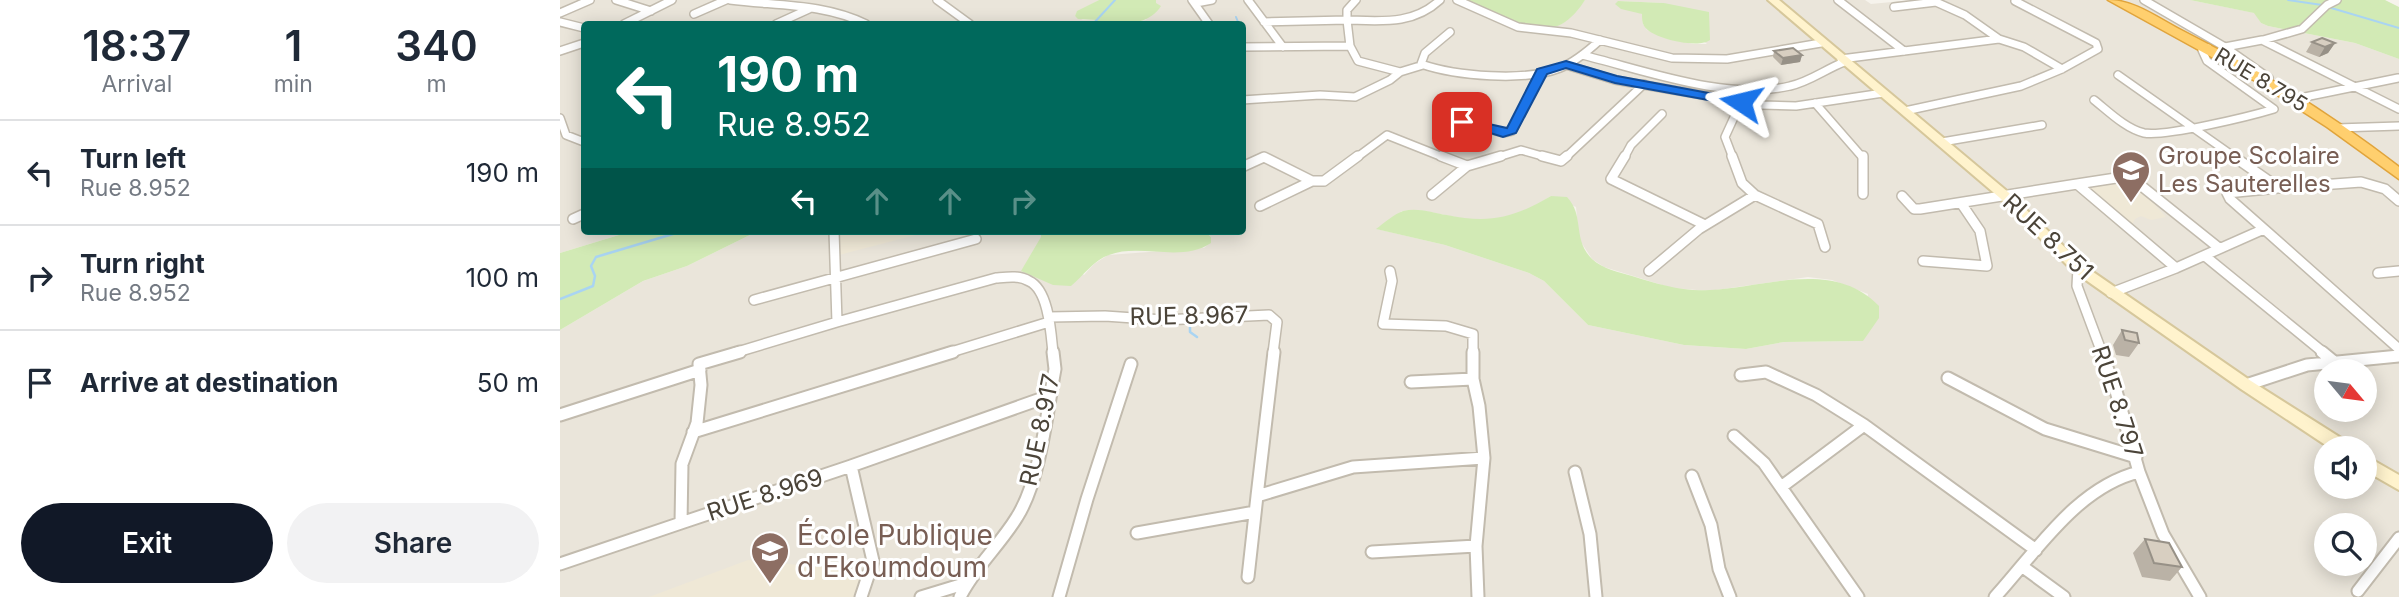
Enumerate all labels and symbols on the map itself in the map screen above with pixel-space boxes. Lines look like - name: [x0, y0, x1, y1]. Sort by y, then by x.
- street label: RUE 8.795: [2210, 42, 2312, 117]
- position arrow: [1704, 65, 1778, 139]
- pin: [1432, 92, 1492, 152]
- place label: Groupe Scolaire Les Sauterelles: [2158, 141, 2340, 198]
- school or university icon: Groupe Scolaire Les Sauterelles: [2110, 149, 2152, 204]
- street label: RUE 8.751: [1997, 187, 2100, 286]
- street label: RUE 8.967: [1129, 300, 1249, 331]
- street label: RUE 8.797: [2086, 342, 2149, 462]
- north arrow: [2314, 359, 2376, 422]
- street label: RUE 8.917: [1014, 371, 1066, 489]
- street label: RUE 8.969: [703, 462, 826, 527]
- place label: École Publique d'Ekoumdoum: [797, 517, 993, 584]
- school or university icon: École Publique d'Ekoumdoum: [749, 530, 791, 585]

